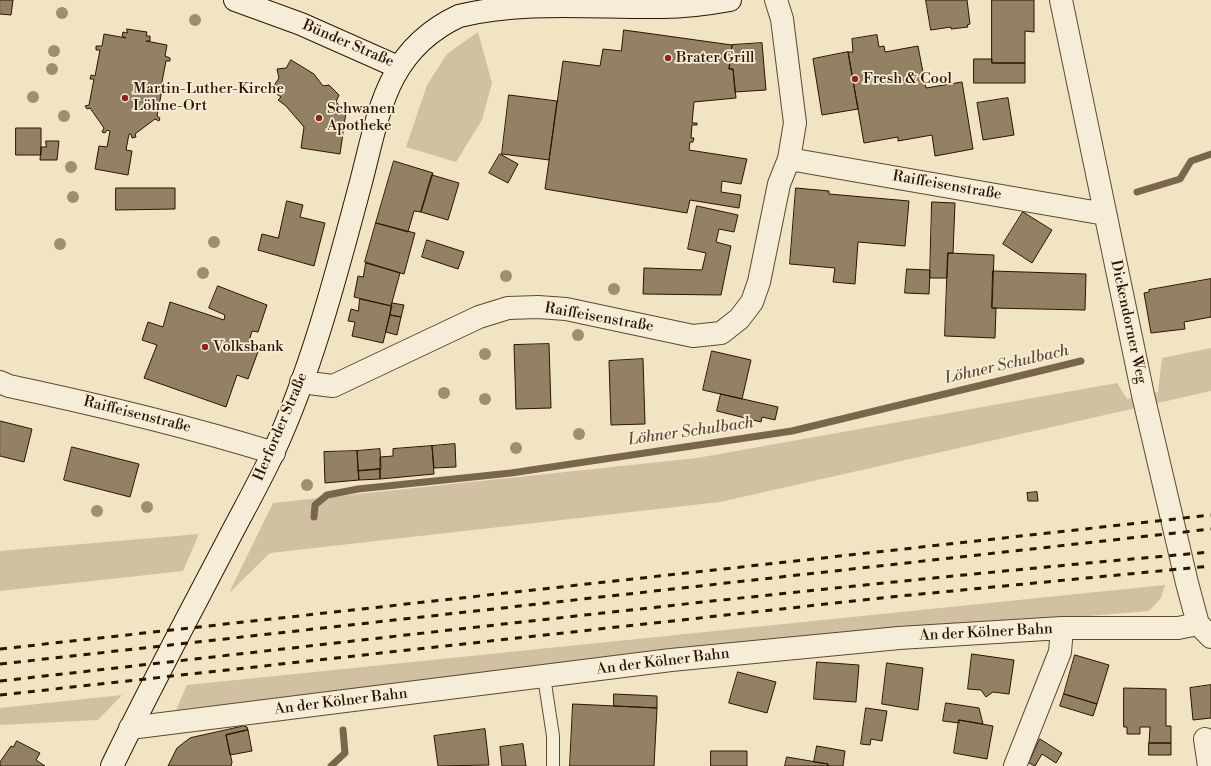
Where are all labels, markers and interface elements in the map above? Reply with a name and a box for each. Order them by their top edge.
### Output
street label: Bünder Straße [300,17,396,71]
place label: Brater Grill [676,49,755,67]
marker: Brater Grill [663,53,673,63]
place label: Fresh & Cool [863,70,952,88]
marker: Fresh & Cool [850,74,860,84]
place label: Martin-Luther-Kirche Löhne-Ort [133,80,284,115]
marker: Martin-Luther-Kirche Löhne-Ort [120,93,130,103]
place label: Schwanen Apotheke [327,100,395,135]
marker: Schwanen Apotheke [314,113,324,123]
street label: Raiffeisenstraße [891,168,1003,204]
street label: Dickendorner Weg [1106,258,1150,386]
street label: Raiffeisenstraße [543,300,655,336]
place label: Volksbank [213,338,283,356]
water label: Löhner Schulbach [943,341,1071,389]
marker: Volksbank [200,342,210,352]
street label: Herforder Straße [250,370,312,484]
street label: Raiffeisenstraße [81,393,193,437]
water label: Löhner Schulbach [627,414,755,450]
street label: An der Kölner Bahn [919,621,1053,645]
street label: An der Kölner Bahn [596,645,730,679]
street label: An der Kölner Bahn [274,685,408,719]

